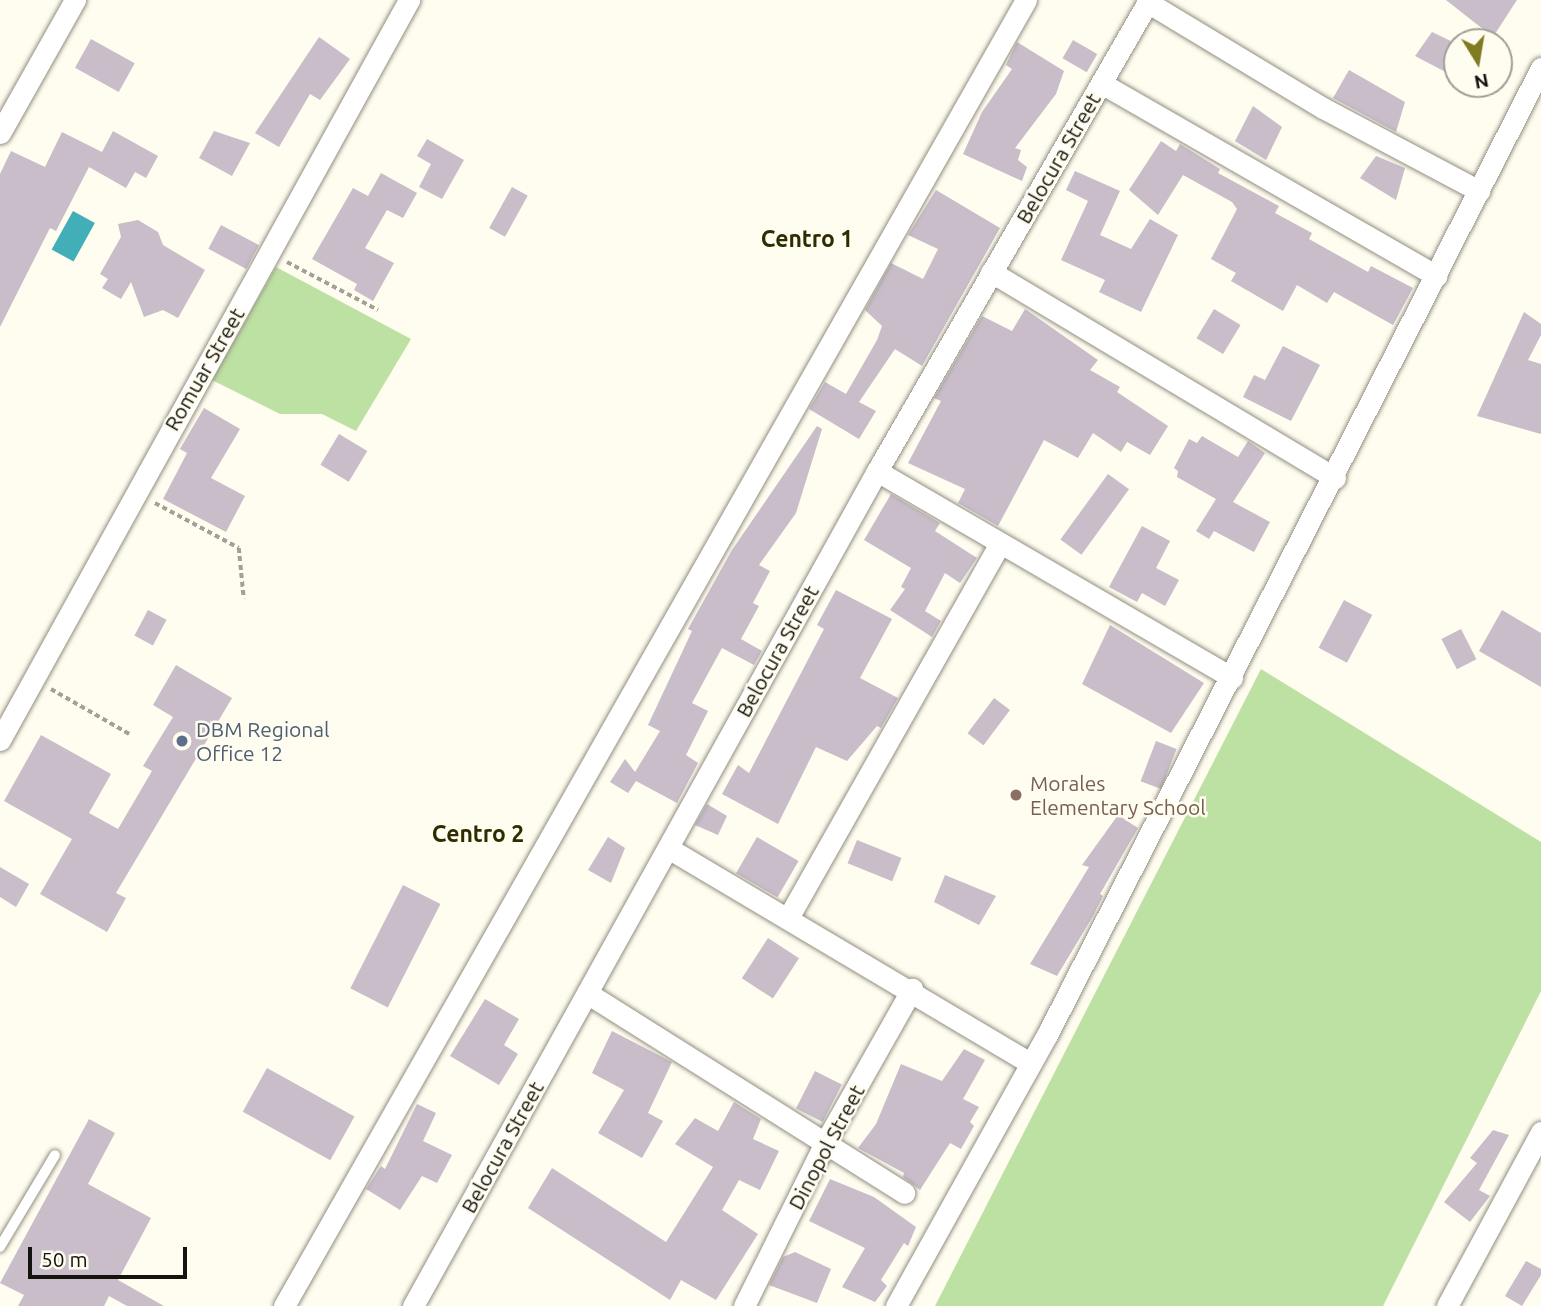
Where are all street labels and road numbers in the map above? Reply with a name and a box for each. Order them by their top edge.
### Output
street label: Belocura Street [1010,88,1106,228]
street label: Romuar Street [159,303,249,435]
street label: Belocura Street [730,581,824,721]
street label: Belocura Street [455,1077,549,1217]
street label: Dinopol Street [783,1080,869,1214]

